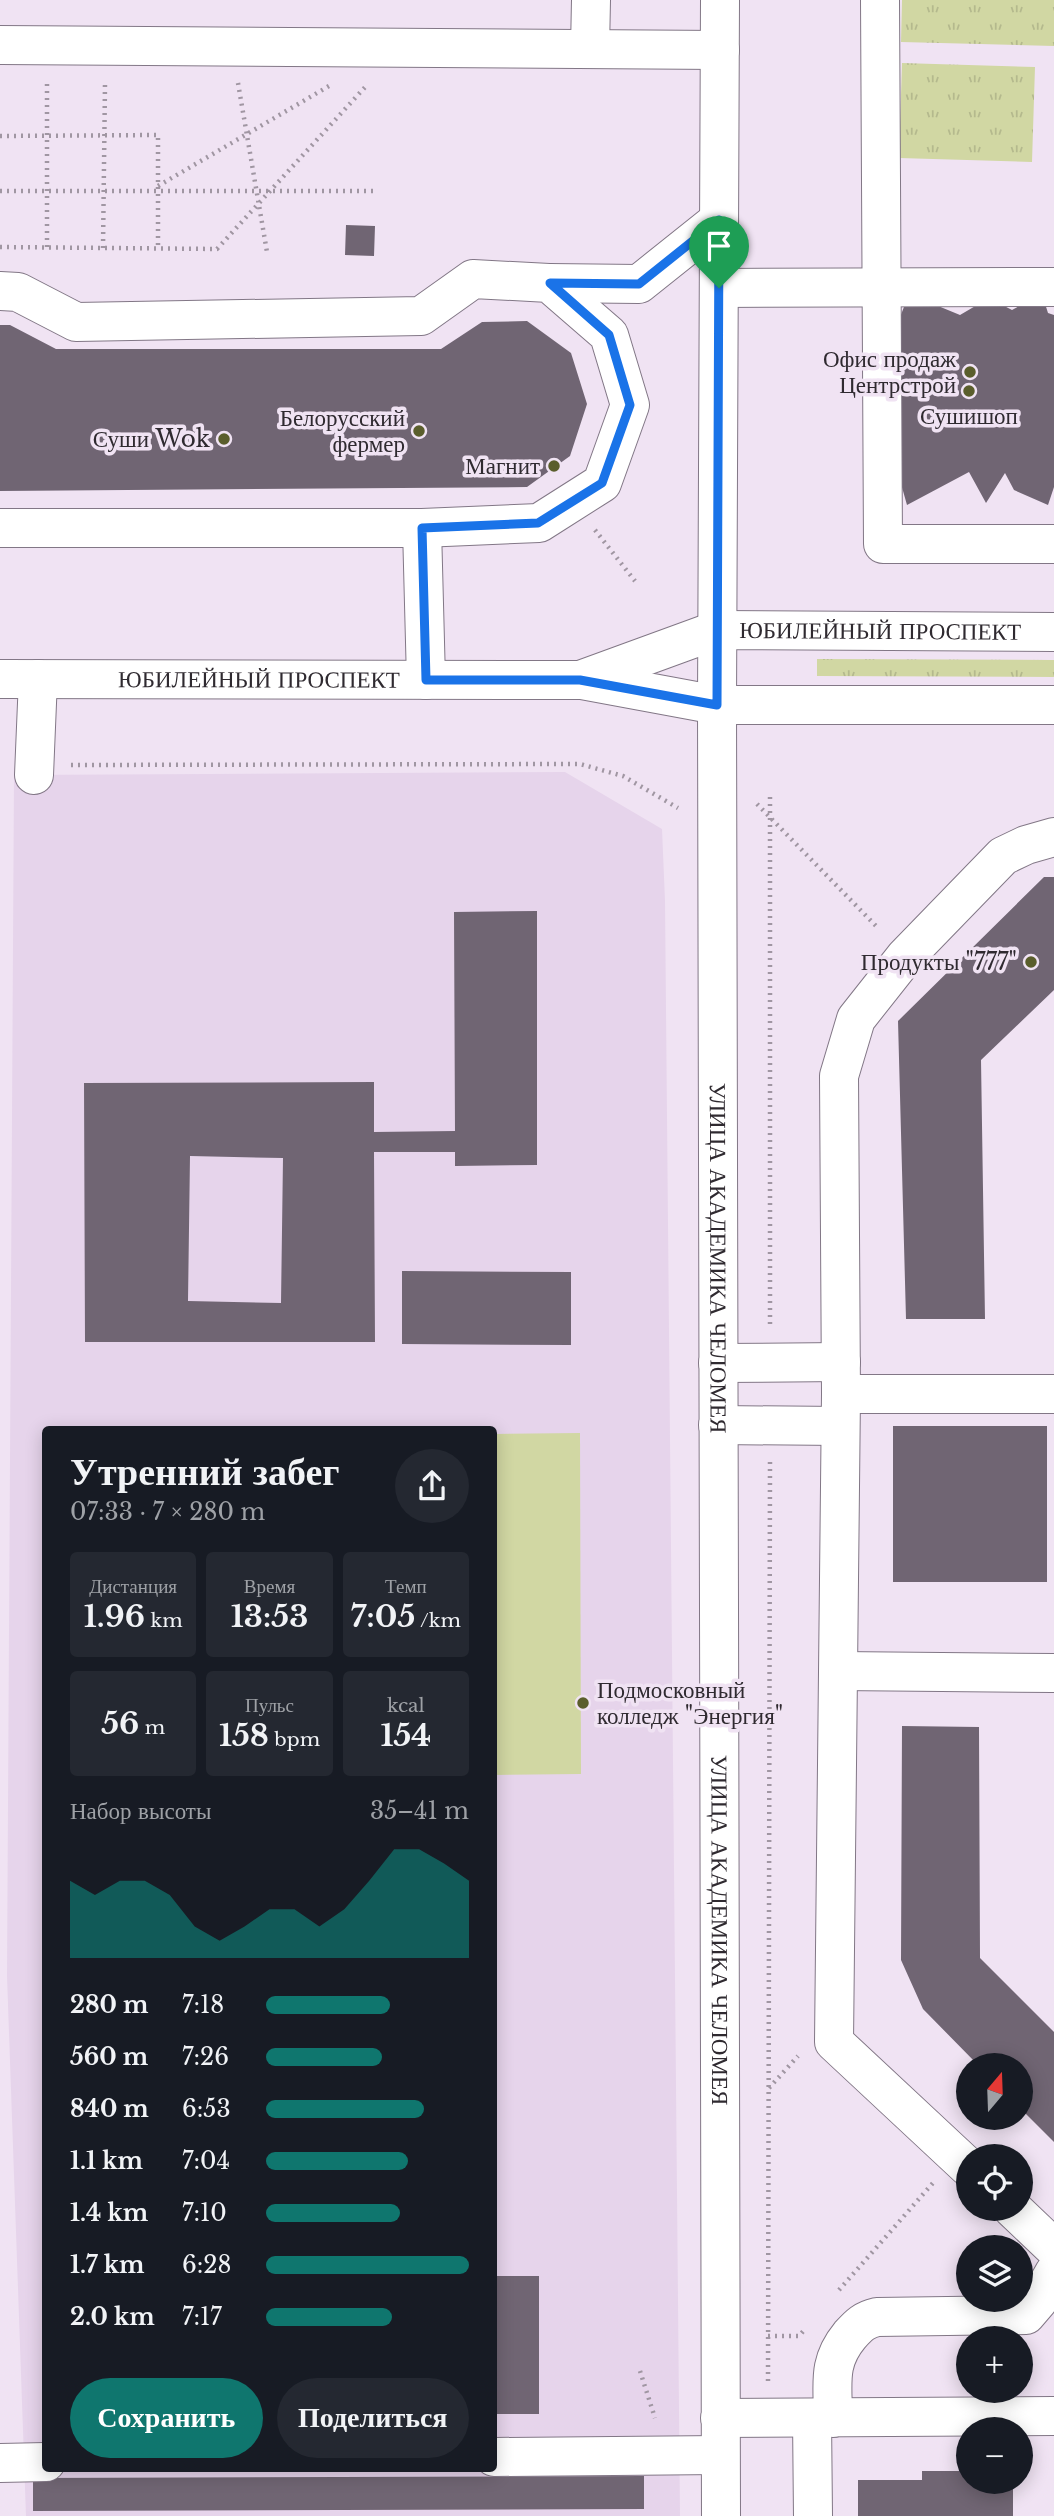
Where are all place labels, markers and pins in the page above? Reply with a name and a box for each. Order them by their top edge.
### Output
pin [689,216,749,288]
place label: Офис продаж Центрстрой [823,345,956,399]
marker: Офис продаж Центрстрой [962,364,978,380]
marker: Сушишоп [961,383,977,399]
place label: Сушишоп [920,402,1018,430]
place label: Белорусский фермер [280,404,405,458]
marker: Белорусский фермер [411,423,427,439]
place label: Суши Wok [93,425,211,453]
marker: Суши Wok [216,431,232,447]
place label: Магнит [465,452,540,480]
marker: Магнит [546,458,562,474]
place label: Продукты "777" [861,948,1017,976]
marker: Продукты "777" [1023,954,1039,970]
place label: Подмосковный колледж "Энергия" [597,1676,783,1730]
marker: Подмосковный колледж "Энергия" [575,1695,591,1711]

